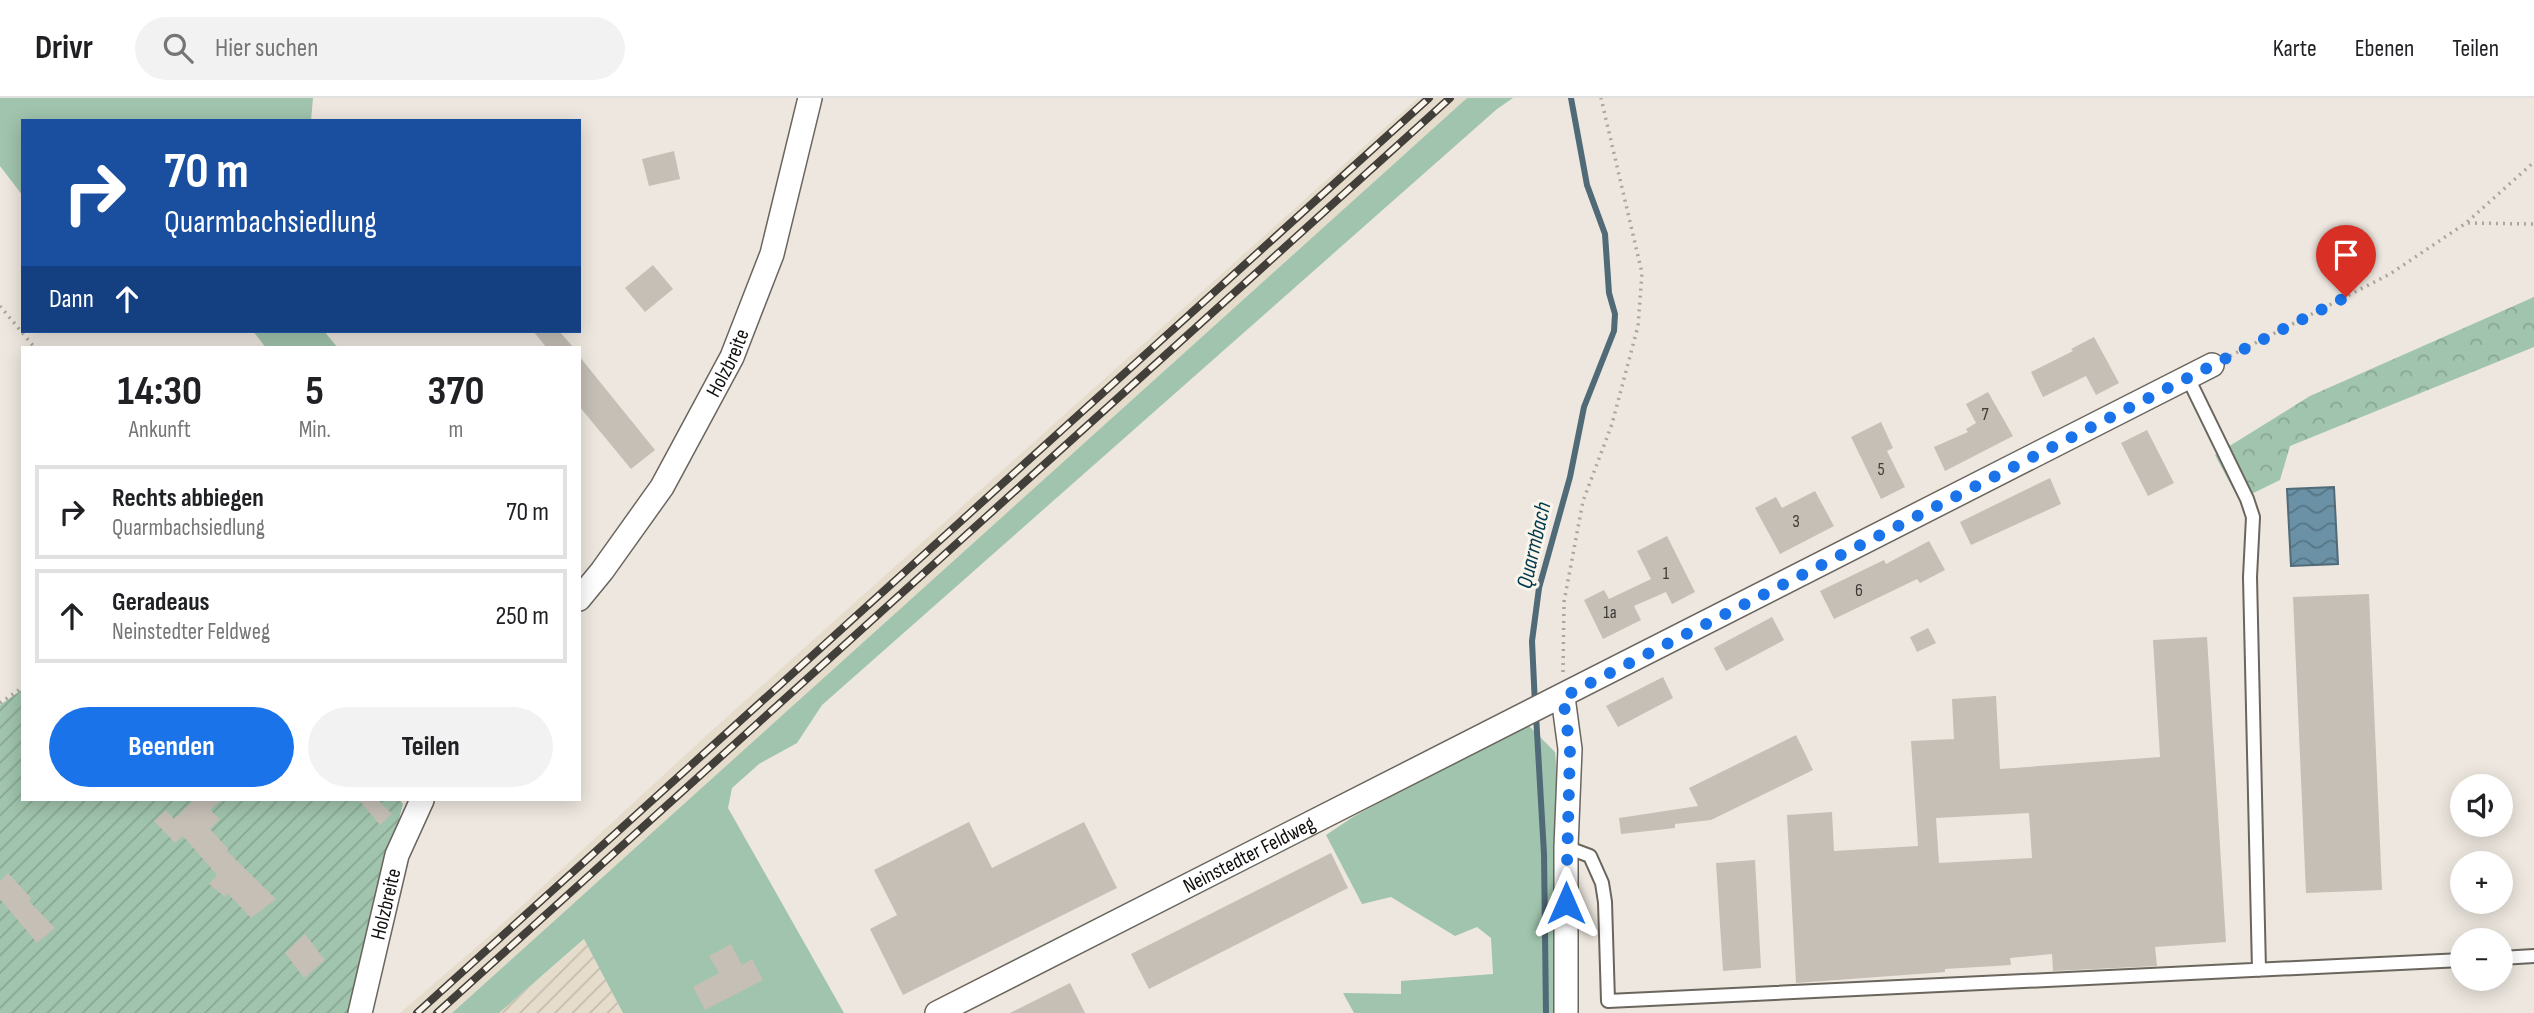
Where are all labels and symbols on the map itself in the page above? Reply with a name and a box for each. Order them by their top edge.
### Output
pin [2316,225,2376,297]
street label: Holzbreite [701,326,755,401]
house number: 7 [1981,404,1989,425]
house number: 5 [1877,459,1885,480]
water label: Quarmbach [1510,499,1558,591]
house number: 3 [1792,511,1800,532]
house number: 1 [1663,563,1670,584]
house number: 6 [1855,580,1863,601]
house number: 1a [1603,602,1617,623]
street label: Neinstedter Feldweg [1179,811,1319,899]
street label: Holzbreite [366,866,406,942]
position arrow [1529,866,1603,940]

